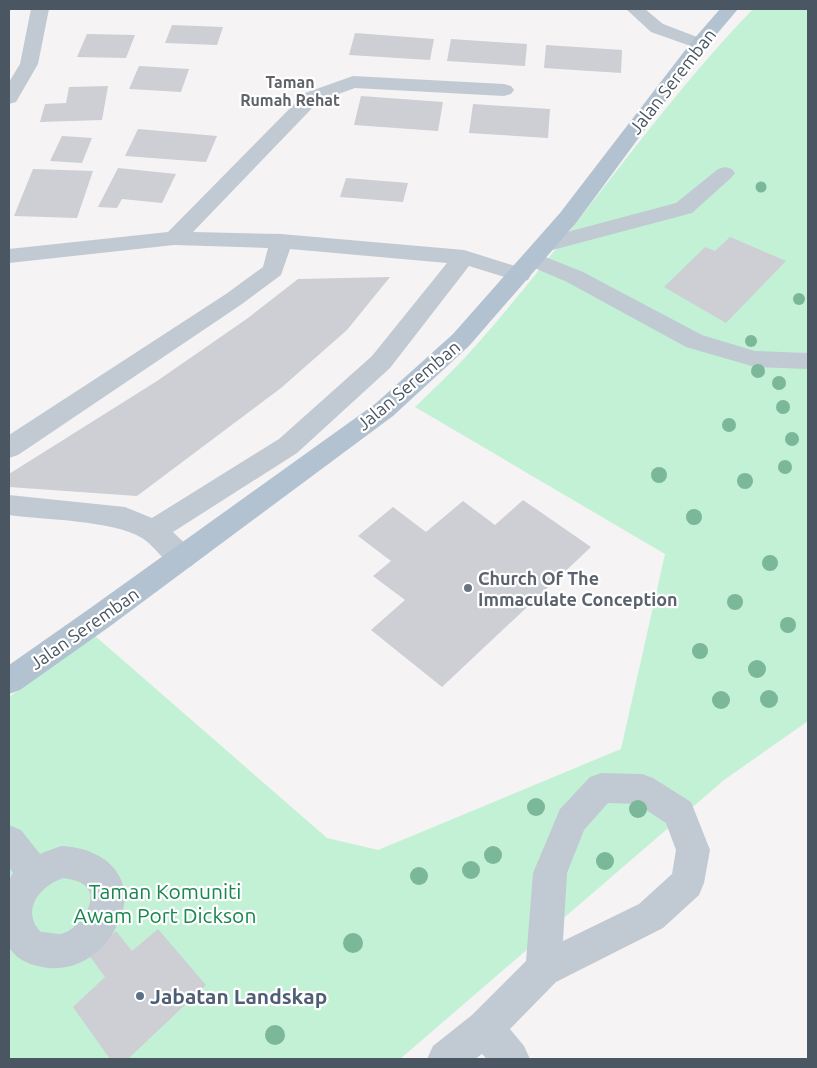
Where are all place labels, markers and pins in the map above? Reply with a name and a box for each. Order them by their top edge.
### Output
place label: Church Of The Immaculate Conception [478,568,678,609]
marker: Church Of The Immaculate Conception [462,582,474,594]
place label: Jabatan Landskap [150,984,327,1008]
marker: Jabatan Landskap [134,990,146,1002]

